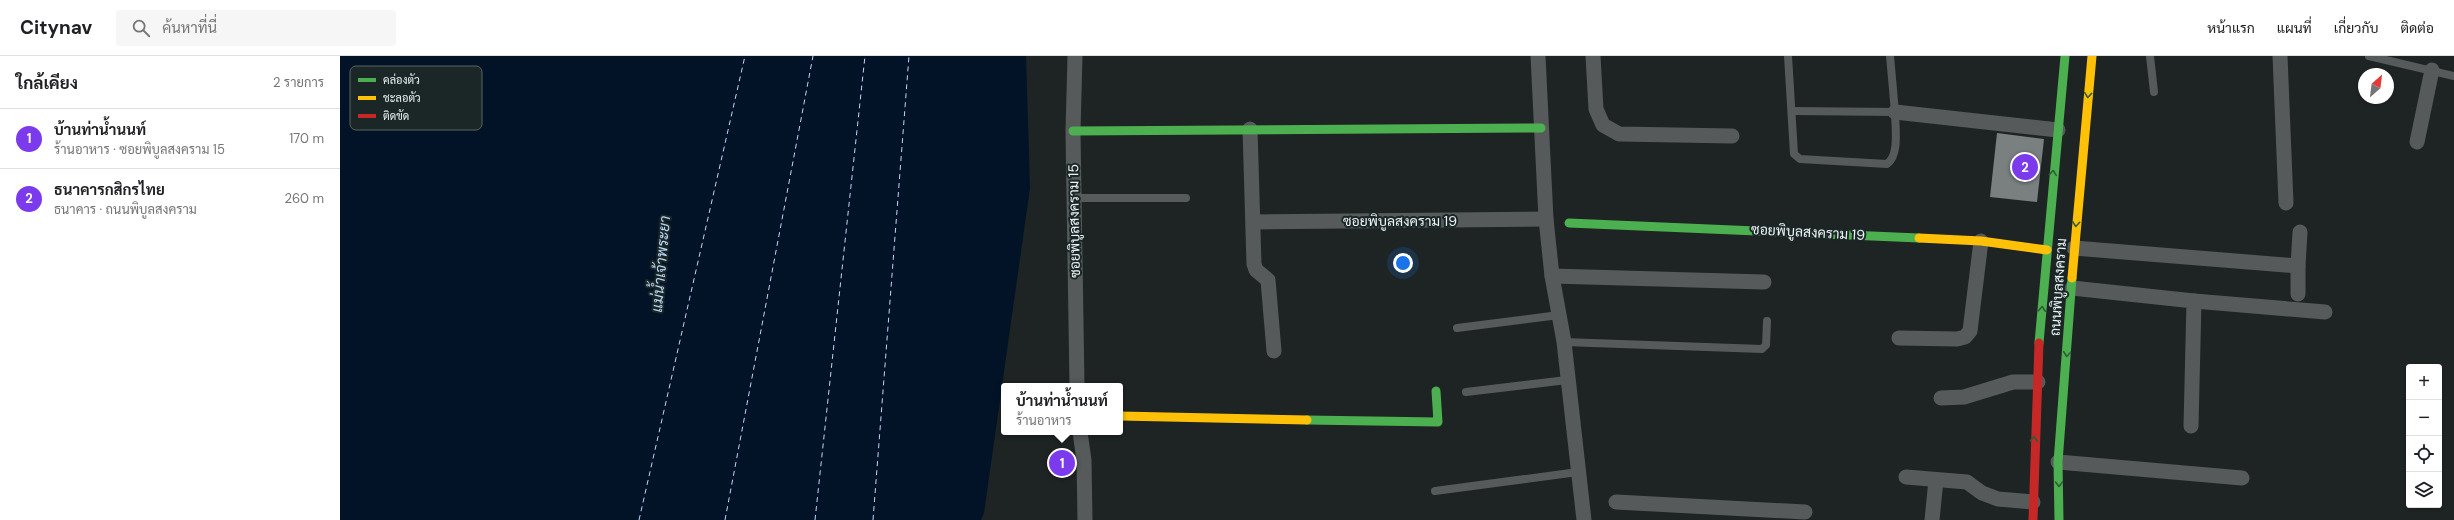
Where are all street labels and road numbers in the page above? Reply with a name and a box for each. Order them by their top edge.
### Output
street label: ซอยพิบูลสงคราม 15 [1064,164,1085,278]
street label: ซอยพิบูลสงคราม 19 [1343,212,1457,231]
street label: ซอยพิบูลสงคราม 19 [1751,220,1866,245]
street label: ถนนพิบูลสงคราม [2046,237,2071,337]

